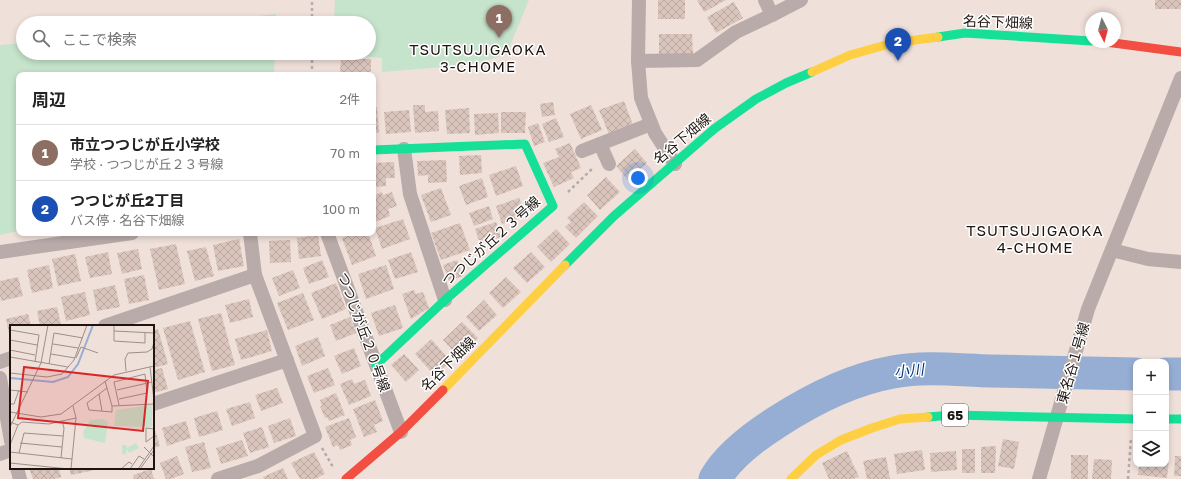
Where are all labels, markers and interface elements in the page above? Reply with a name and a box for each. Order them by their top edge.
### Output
pin: 1 [486,5,512,38]
street label: 名谷下畑線 [963,12,1033,31]
north arrow [1085,12,1121,48]
search box [16,16,376,60]
icon: search [30,27,52,49]
pin: 2 [885,28,911,61]
text: ここで検索 [62,30,137,48]
district label: TSUTSUJIGAOKA 3-CHOME [409,40,547,75]
text: 周辺 [32,89,66,110]
text: 2件 [339,91,360,107]
street label: 名谷下畑線 [649,110,714,168]
text: 市立つつじが丘小学校 [70,135,220,153]
text: 1 [42,145,48,161]
text: 70 m [330,145,360,161]
text: 学校 · つつじが丘２３号線 [70,156,223,172]
your location [628,168,648,188]
text: つつじが丘2丁目 [70,191,184,209]
street label: つつじが丘２３号線 [438,192,543,289]
text: 2 [41,201,49,217]
text: 100 m [323,201,360,217]
text: バス停 · 名谷下畑線 [70,212,184,228]
district label: TSUTSUJIGAOKA 4-CHOME [966,221,1104,256]
street label: つつじが丘２０号線 [335,270,394,394]
street label: 東名谷１号線 [1053,320,1092,406]
inset map [10,325,154,469]
street label: 名谷下畑線 [417,333,478,394]
water label: 小川 [893,359,927,381]
map controls [1133,359,1169,467]
button: + [1133,359,1169,395]
button: − [1133,395,1169,431]
road number: 65 [942,404,968,426]
button: layers [1133,431,1169,467]

